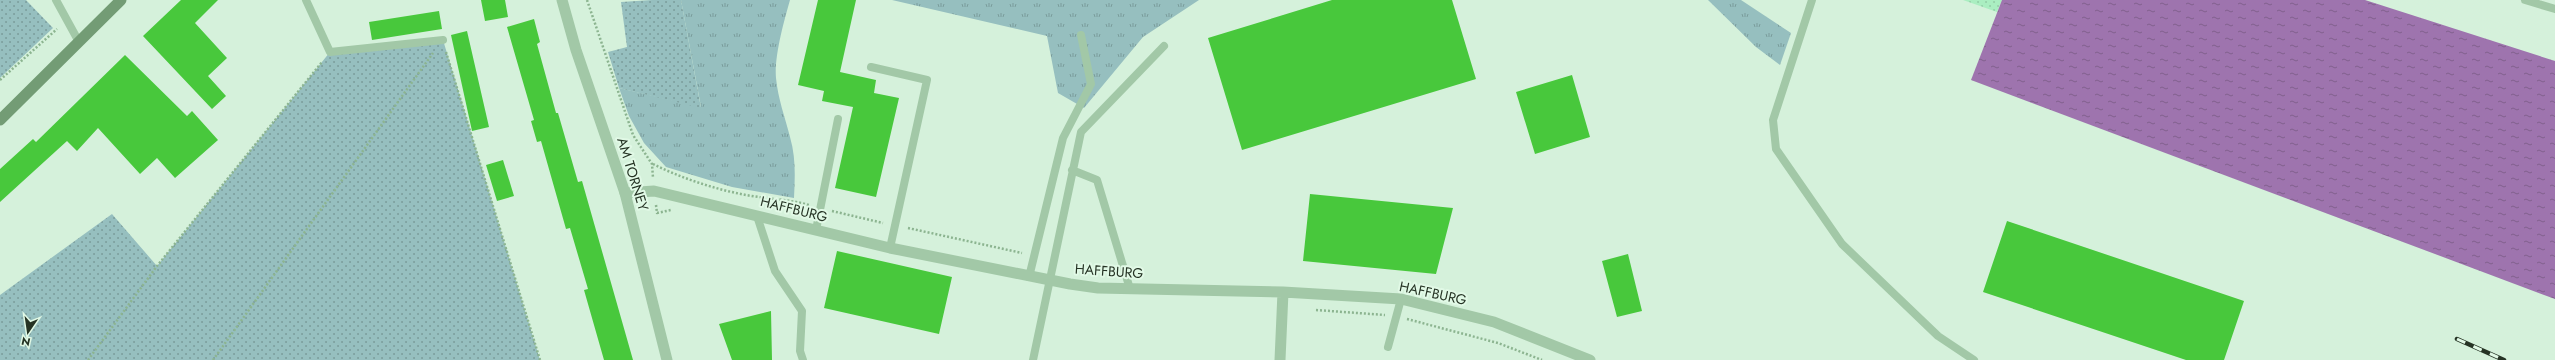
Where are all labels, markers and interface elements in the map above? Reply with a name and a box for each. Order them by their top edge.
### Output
street label: AM TORNEY [612,135,654,213]
street label: HAFFBURG [758,191,830,227]
street label: HAFFBURG [1074,259,1144,283]
street label: HAFFBURG [1397,276,1469,310]
north arrow [8,312,48,352]
text: N [20,333,32,351]

